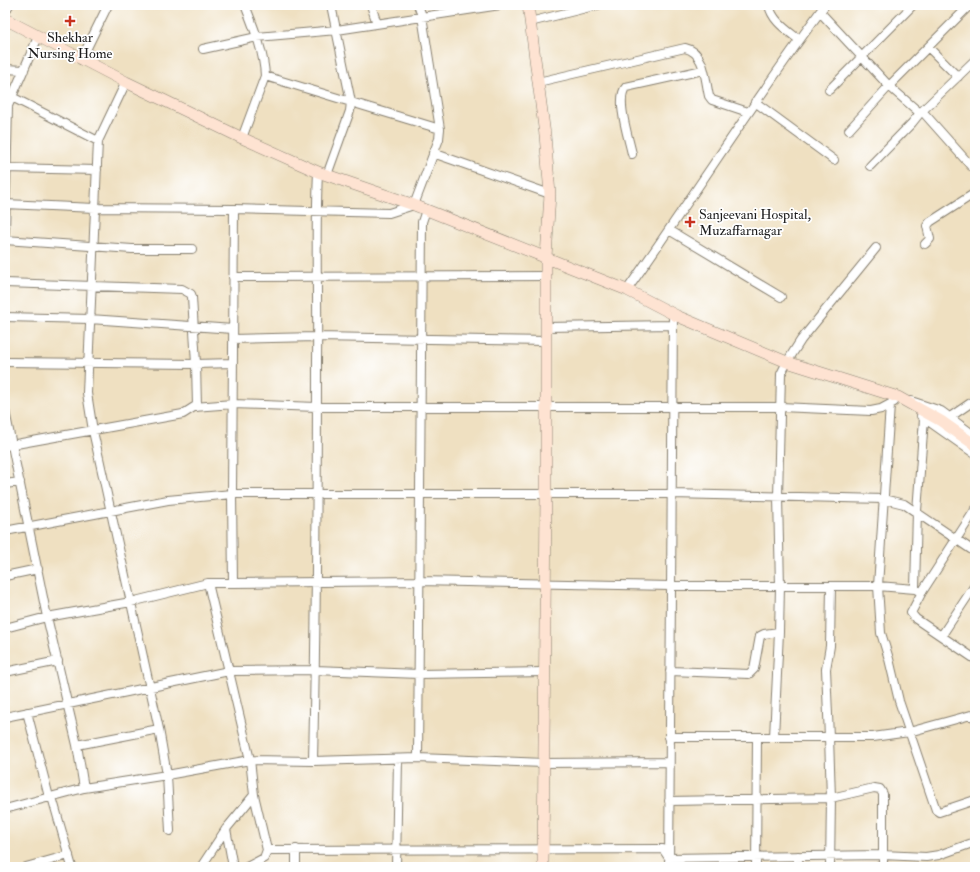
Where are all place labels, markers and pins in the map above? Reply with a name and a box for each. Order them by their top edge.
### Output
marker: Shekhar Nursing Home [64,15,76,27]
place label: Shekhar Nursing Home [28,29,113,62]
place label: Sanjeevani Hospital, Muzaffarnagar [699,206,811,239]
marker: Sanjeevani Hospital, Muzaffarnagar [684,216,696,228]

